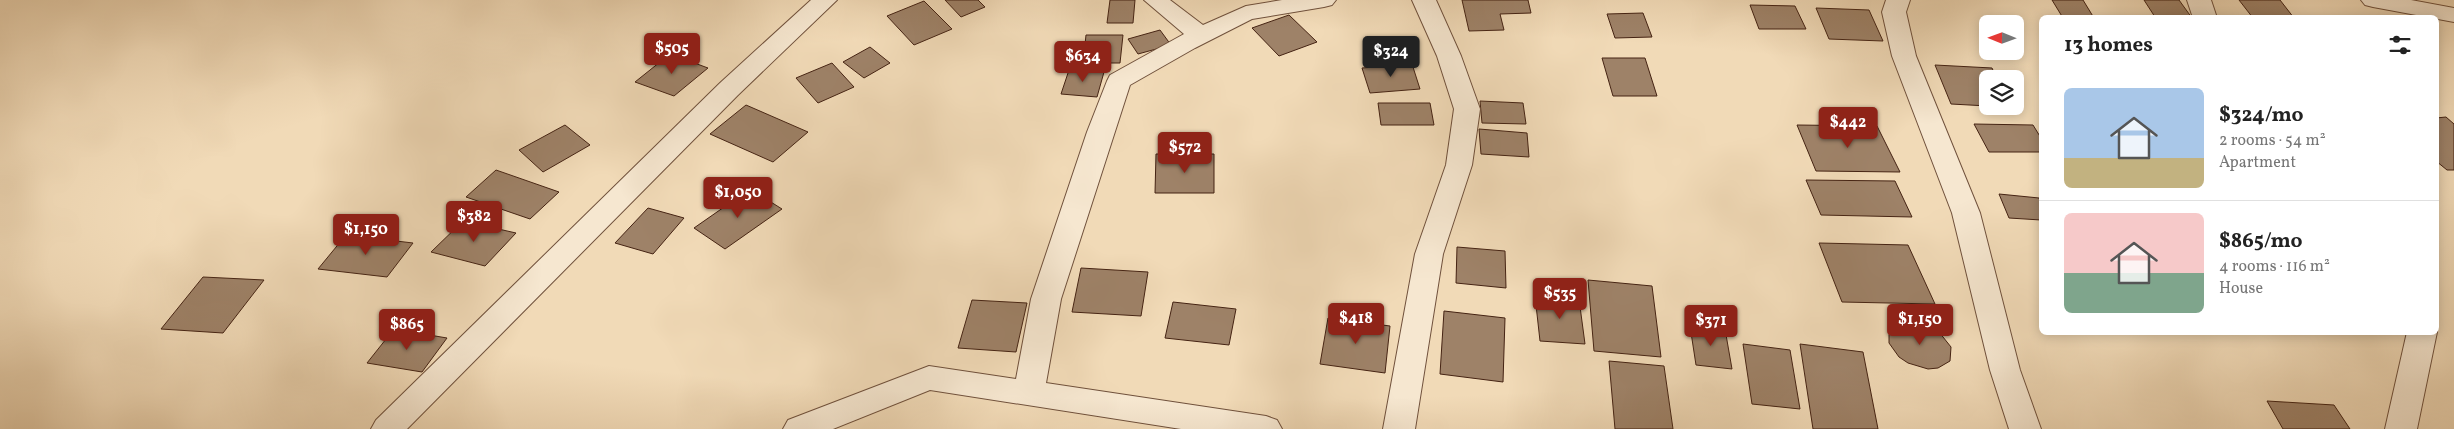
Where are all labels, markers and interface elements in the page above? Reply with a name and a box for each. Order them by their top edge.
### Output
north arrow [1979,15,2024,60]
map controls [1979,15,2024,115]
text: 13 homes [2064,31,2153,60]
icon: filters [2386,31,2414,59]
pin: $505 [642,32,702,75]
pin: $324 [1361,36,1421,78]
text: $505 [655,38,689,60]
pin: $634 [1053,41,1113,83]
text: $324 [1374,41,1408,63]
text: $634 [1065,46,1101,68]
button: layers [1979,70,2024,115]
text: $324/mo [2219,101,2304,130]
pin: $442 [1818,106,1878,149]
icon: home [2104,108,2164,168]
text: $442 [1830,112,1866,134]
text: 2 rooms · 54 m² [2219,130,2326,152]
pin: $572 [1155,132,1215,174]
text: $572 [1169,137,1201,159]
text: Apartment [2219,152,2296,174]
pin: $1,050 [697,176,779,219]
text: $1,050 [714,182,762,204]
pin: $382 [444,200,504,243]
text: $382 [457,206,491,228]
pin: $1,150 [325,214,407,256]
text: $1,150 [344,219,388,241]
text: $865/mo [2219,227,2303,256]
icon: home [2104,233,2164,293]
text: 4 rooms · 116 m² [2219,256,2330,278]
pin: $535 [1530,278,1590,320]
text: House [2219,278,2263,300]
text: $535 [1544,283,1576,305]
pin: $418 [1326,302,1386,345]
pin: $371 [1681,304,1741,347]
pin: $1,150 [1879,304,1961,346]
pin: $865 [377,308,437,351]
text: $418 [1339,308,1373,330]
text: $1,150 [1898,309,1942,331]
text: $371 [1695,310,1727,332]
text: $865 [390,314,424,336]

